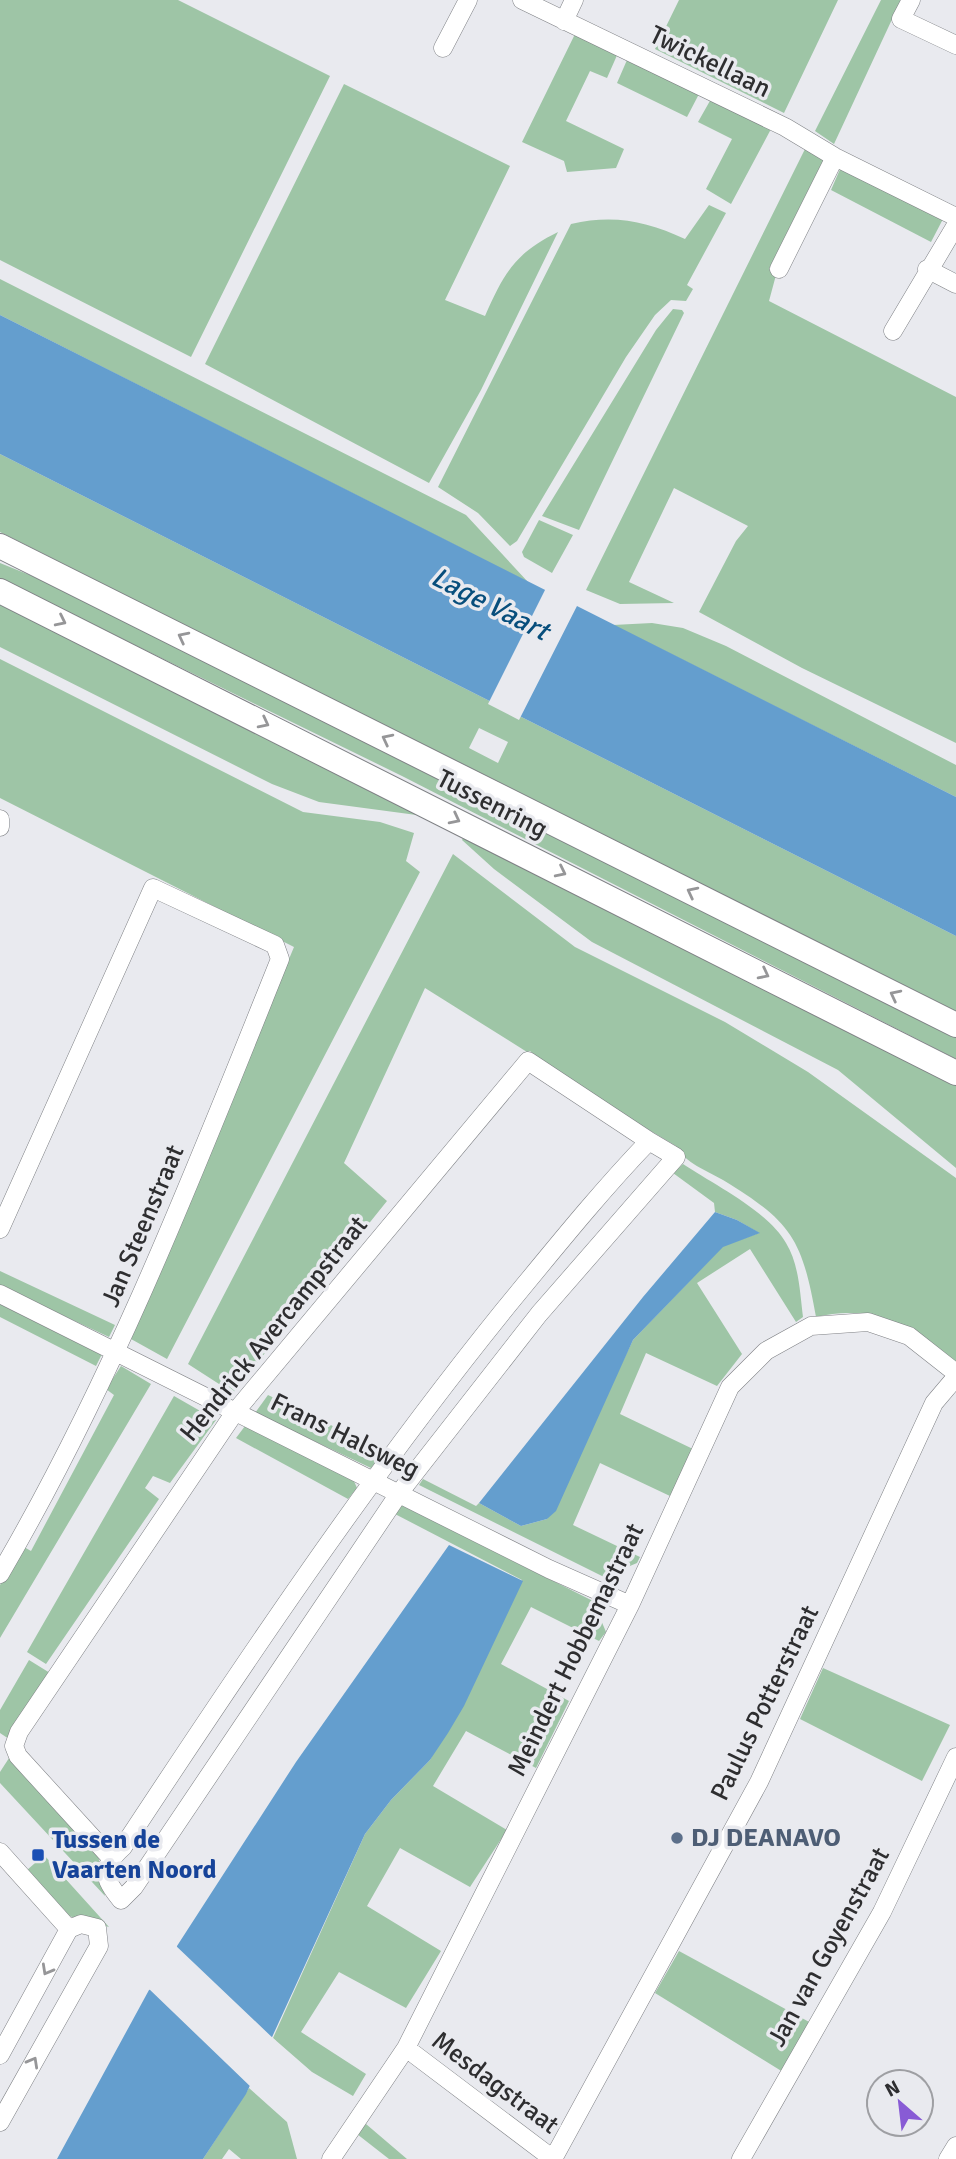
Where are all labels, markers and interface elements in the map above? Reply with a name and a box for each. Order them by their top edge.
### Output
street label: Twickellaan [644,19,776,105]
water label: Lage Vaart [426,560,557,650]
one-way arrow [54,613,66,627]
one-way arrow [178,632,190,646]
one-way arrow [257,715,269,729]
one-way arrow [382,733,394,747]
street label: Tussenring [431,763,553,845]
one-way arrow [448,810,460,824]
one-way arrow [554,863,566,877]
one-way arrow [687,887,699,901]
one-way arrow [757,966,769,980]
one-way arrow [890,989,902,1003]
street label: Jan Steenstraat [95,1140,191,1312]
street label: Hendrick Avercampstraat [173,1210,375,1448]
street label: Frans Halsweg [265,1386,425,1486]
street label: Meindert Hobbemastraat [501,1518,651,1782]
street label: Paulus Potterstraat [704,1600,826,1806]
place label: DJ DEANAVO [691,1822,841,1854]
place label: Tussen de Vaarten Noord [52,1824,216,1886]
marker: DJ DEANAVO [669,1830,685,1846]
street label: Jan van Goyenstraat [761,1842,897,2052]
marker: Tussen de Vaarten Noord [30,1847,46,1863]
one-way arrow [42,1963,55,1975]
street label: Mesdagstraat [425,2025,565,2141]
one-way arrow [25,2057,38,2070]
north arrow [865,2068,935,2138]
text: N [881,2075,904,2103]

